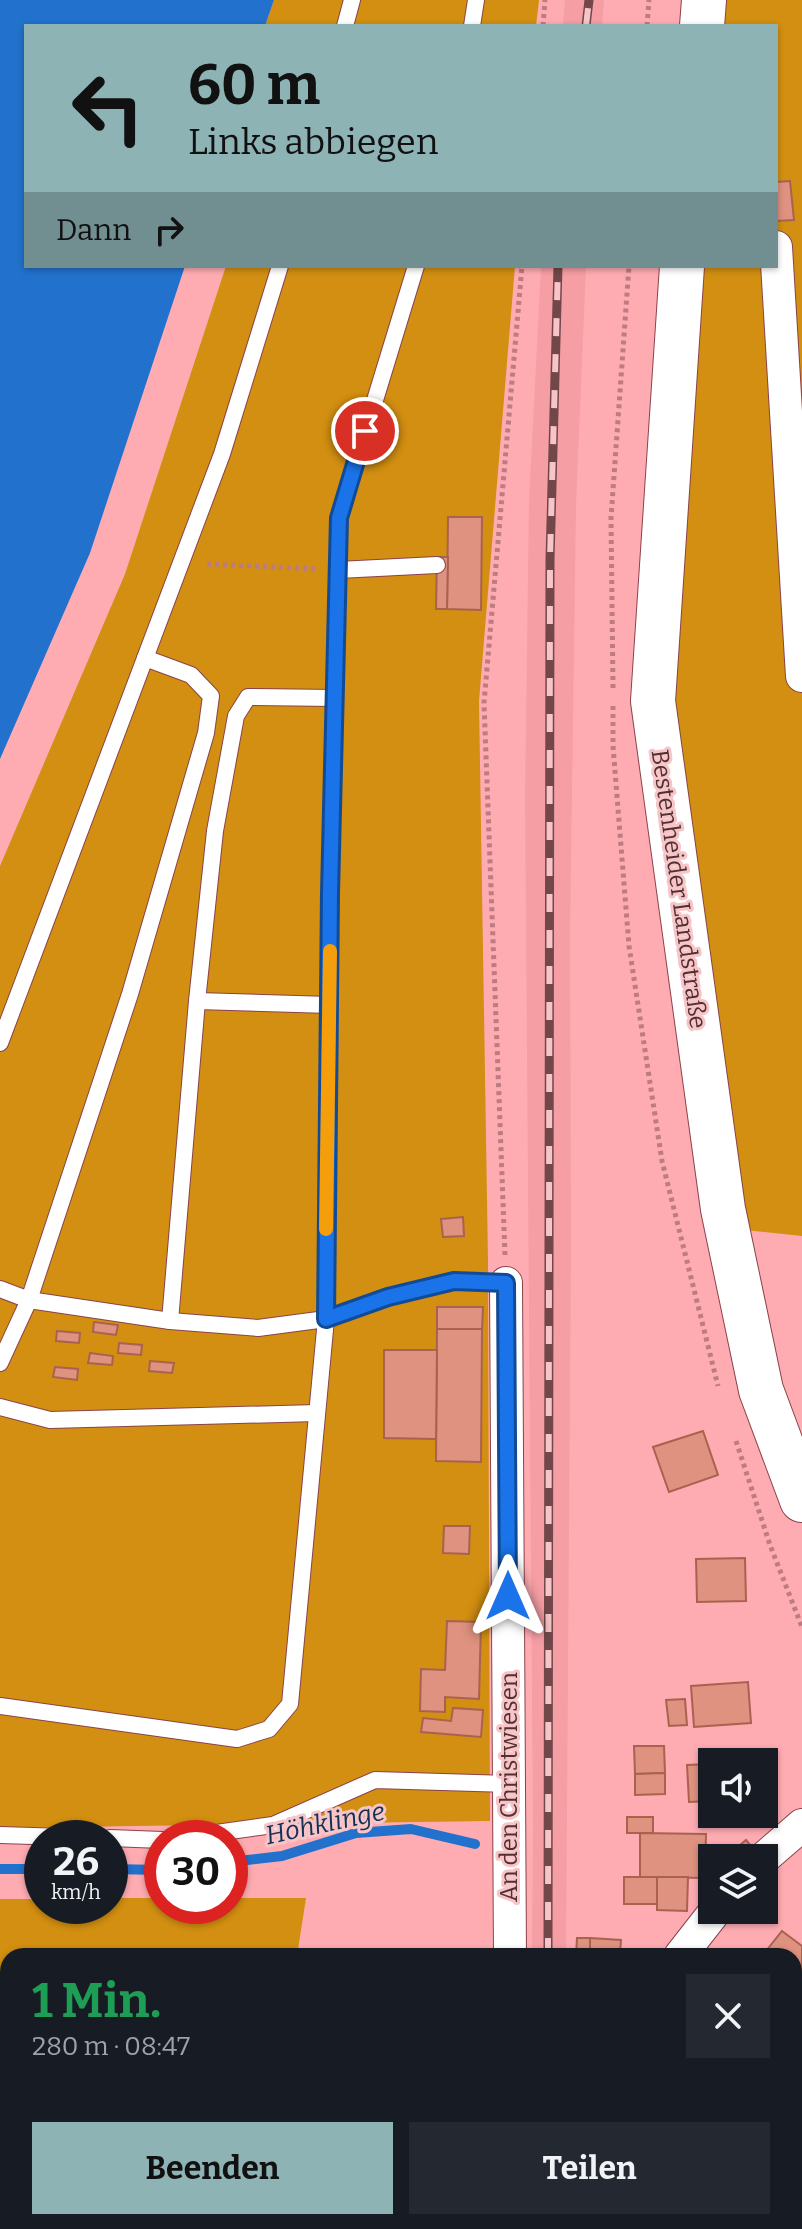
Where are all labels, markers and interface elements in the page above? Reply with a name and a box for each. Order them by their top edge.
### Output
text: 60 m [188,52,320,119]
icon: left [56,56,160,160]
text: Links abbiegen [188,120,439,164]
icon: right [147,208,191,252]
text: Dann [56,212,131,248]
pin [331,397,399,465]
icon: arrive [343,409,387,453]
street label: Bestenheider Landstraße [646,748,712,1030]
position arrow [466,1554,550,1638]
street label: An den Christwiesen [495,1672,523,1902]
map controls [698,1748,778,1924]
button: sound [698,1748,778,1828]
water label: Höhklinge [263,1796,388,1851]
speed limit sign: 30 [144,1820,248,1924]
text: 26 [53,1838,99,1886]
button: layers [698,1844,778,1924]
text: km/h [51,1880,101,1904]
text: 1 Min. [32,1972,161,2030]
button: close [686,1974,770,2058]
text: 280 m · 08:47 [32,2031,190,2062]
button: Beenden [32,2122,393,2214]
button: Teilen [409,2122,770,2214]

